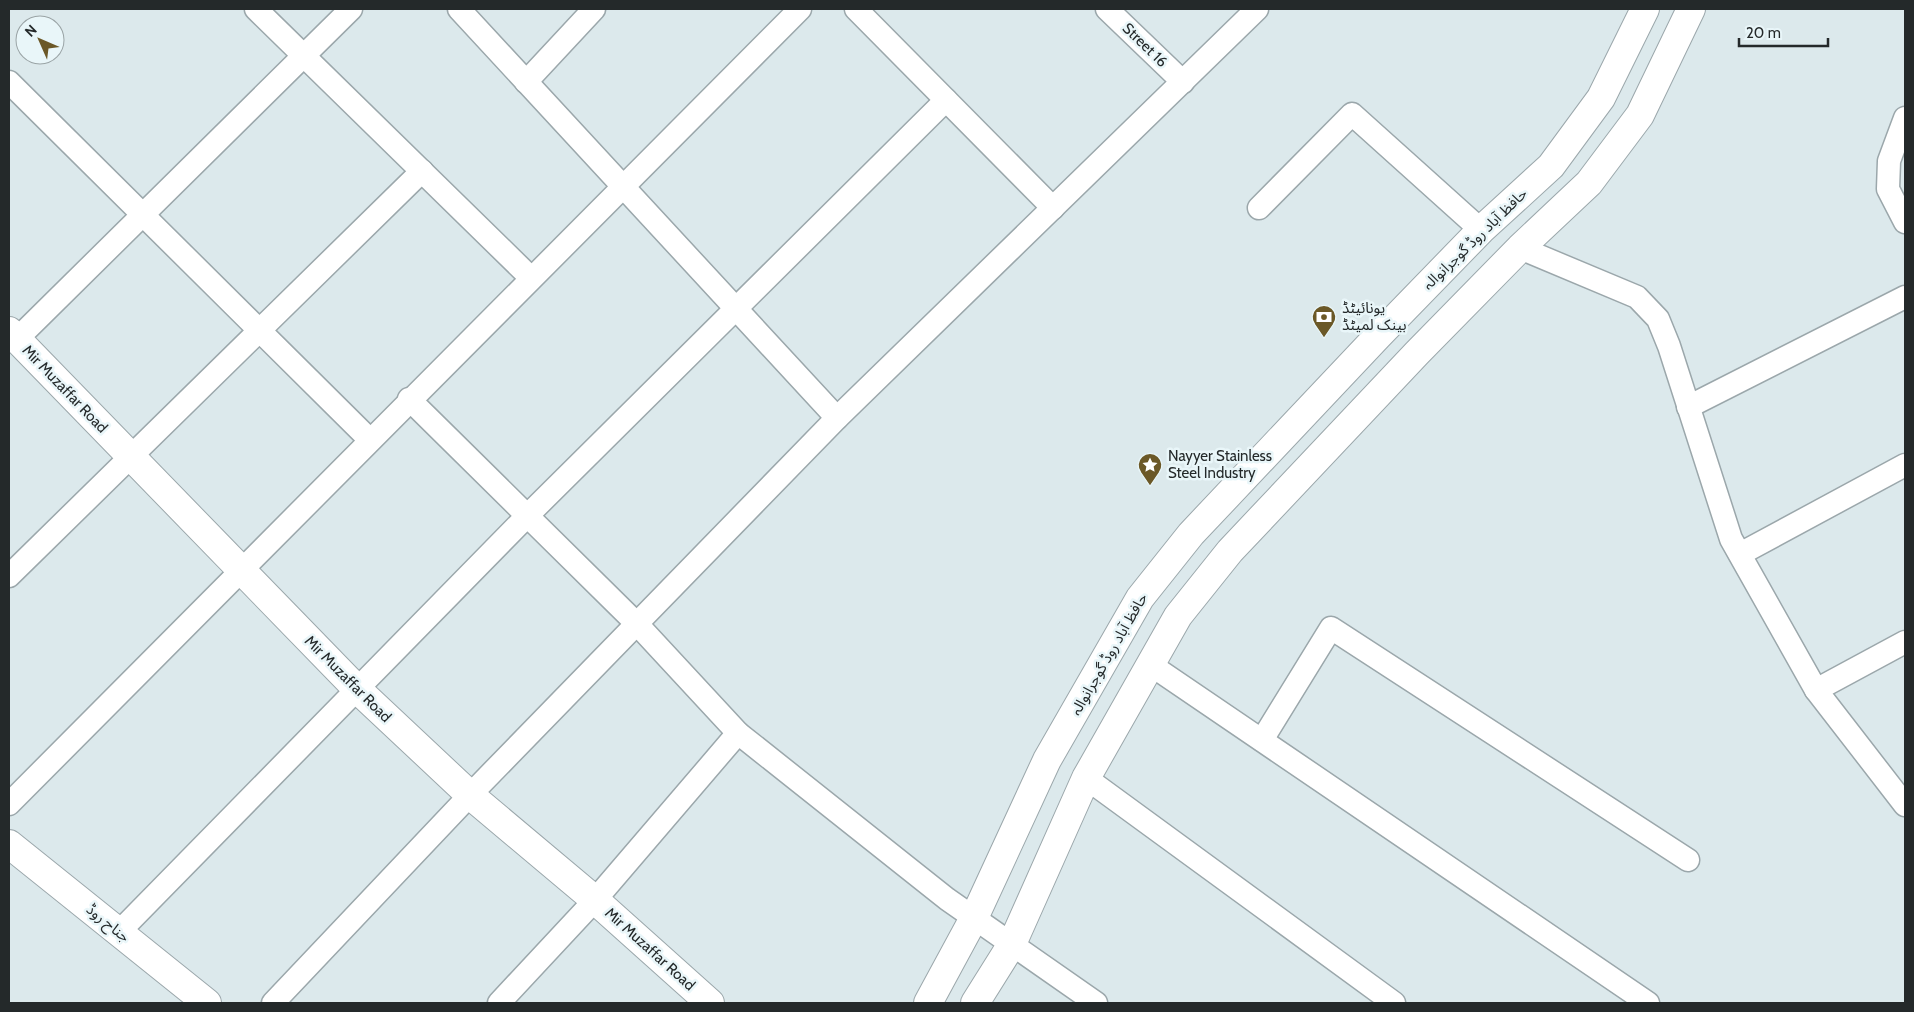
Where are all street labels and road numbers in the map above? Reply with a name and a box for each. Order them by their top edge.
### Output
street label: Street 16 [1119,19,1171,71]
street label: حافظ آباد روڈ گوجرانوالہ [1419,185,1531,293]
street label: Mir Muzaffar Road [19,341,111,437]
street label: حافظ آباد روڈ گوجرانوالہ [1067,590,1151,718]
street label: Mir Muzaffar Road [301,632,395,726]
street label: جناح روڈ [81,900,133,948]
street label: Mir Muzaffar Road [601,904,699,994]

